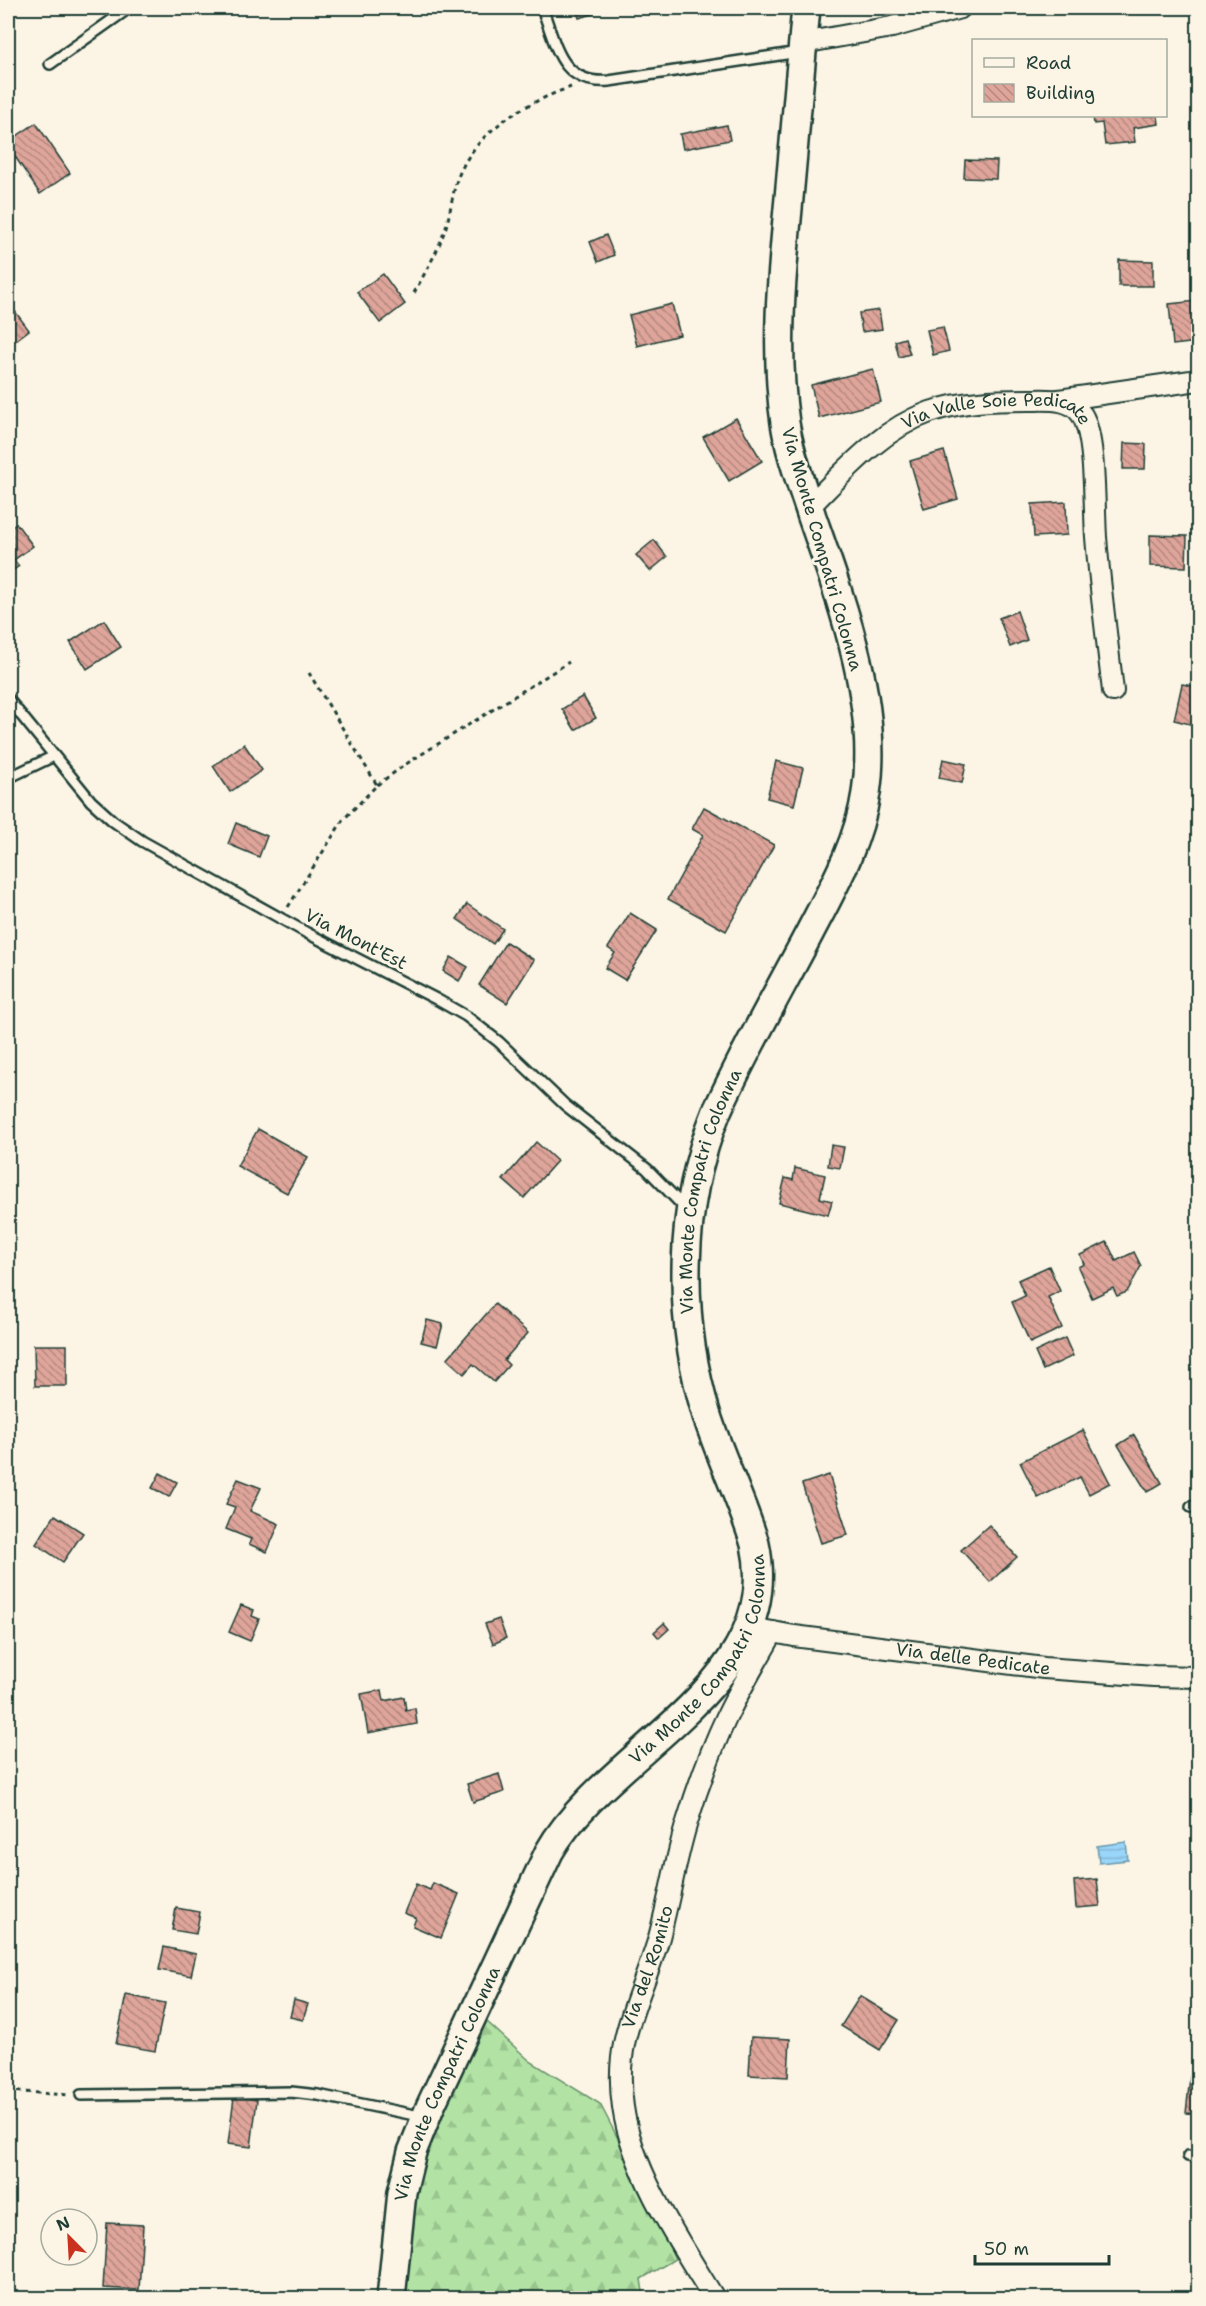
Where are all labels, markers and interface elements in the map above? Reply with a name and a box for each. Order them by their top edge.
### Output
legend [972,39,1167,117]
text: Road [1026,51,1071,75]
text: Building [1026,81,1095,105]
text: Via Valle Soie Pedicate [897,388,1097,435]
street label: Via Valle Soie Pedicate [892,418,1090,444]
street label: Via Monte Compatri Colonna [776,424,868,674]
street label: Via Mont'Est [301,903,411,975]
street label: Via Monte Compatri Colonna [674,1065,747,1315]
street label: Via Monte Compatri Colonna [624,1553,771,1770]
street label: Via delle Pedicate [894,1637,1051,1680]
street label: Via del Romito [616,1903,679,2031]
street label: Via Monte Compatri Colonna [389,1962,506,2202]
north arrow [39,2207,99,2267]
text: N [53,2212,73,2236]
scale bar [975,2228,1108,2266]
text: 50 m [984,2237,1029,2261]

